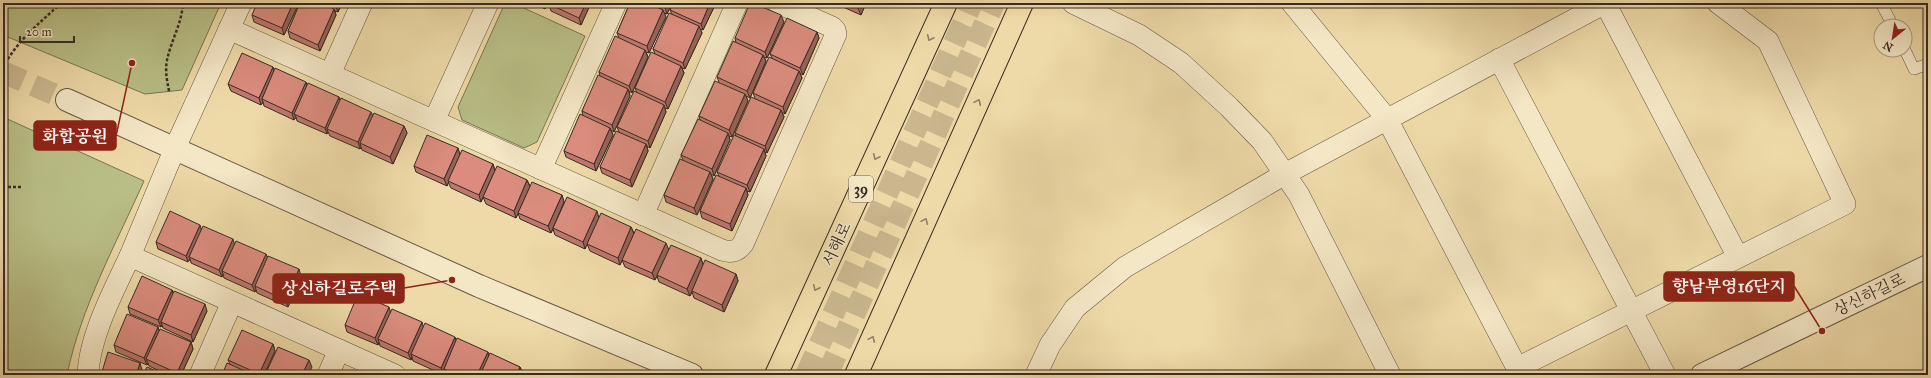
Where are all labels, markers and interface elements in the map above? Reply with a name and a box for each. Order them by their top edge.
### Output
scale bar [20,18,74,44]
north arrow [1873,18,1913,58]
text: 20 m [26,25,52,39]
one-way arrow [927,34,935,42]
text: N [1880,38,1896,54]
one-way arrow [973,99,981,106]
callout: 화합공원 [34,121,116,150]
text: 화합공원 [42,126,108,147]
one-way arrow [872,153,880,160]
road number: 39 [849,176,873,202]
one-way arrow [920,217,928,224]
street label: 서해로 [818,219,855,269]
street label: 상신하길로 [1830,269,1909,320]
callout: 향남부영16단지 [1664,272,1794,301]
callout: 상신하길로주택 [273,274,404,303]
text: 향남부영16단지 [1672,276,1786,297]
text: 상신하길로주택 [282,278,396,299]
one-way arrow [813,283,821,291]
one-way arrow [867,336,875,343]

